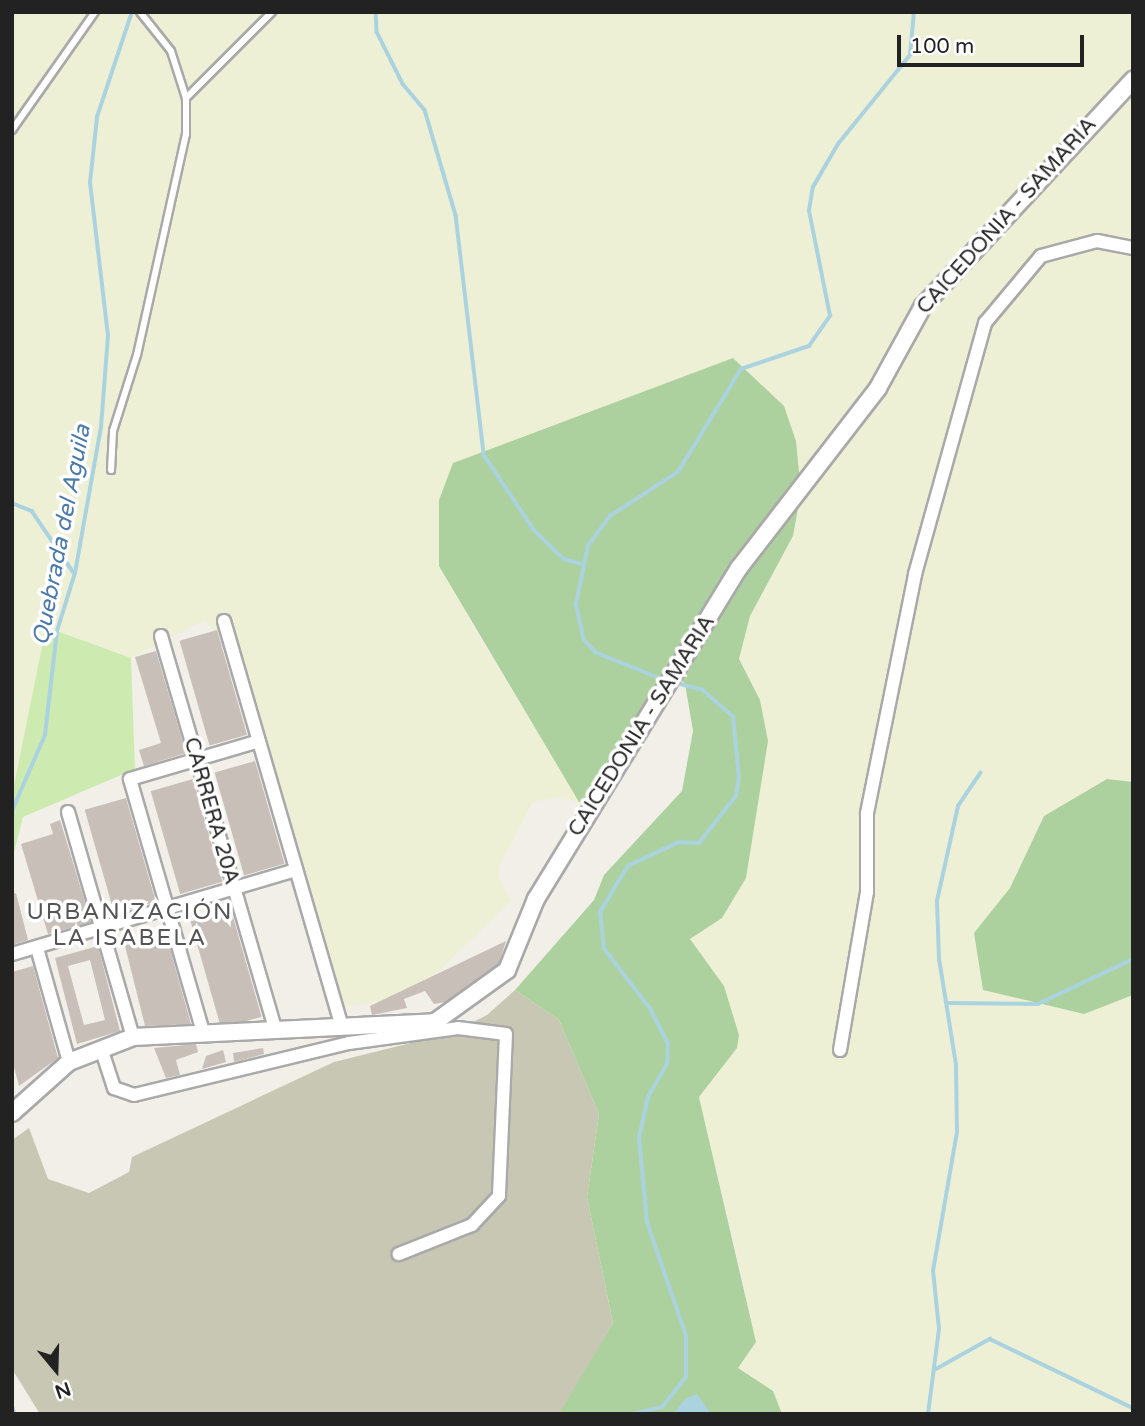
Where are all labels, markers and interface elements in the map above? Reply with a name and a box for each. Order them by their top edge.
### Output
scale bar [900,21,1087,65]
text: 100 m [910,34,974,59]
street label: CAICEDONIA - SAMARIA [912,112,1102,320]
water label: Quebrada del Aguila [27,422,97,648]
street label: CAICEDONIA - SAMARIA [563,611,721,841]
street label: CARRERA 20A [178,735,244,887]
district label: URBANIZACIÓN LA ISABELA [28,898,232,952]
north arrow [21,1335,91,1405]
text: N [52,1377,74,1403]

